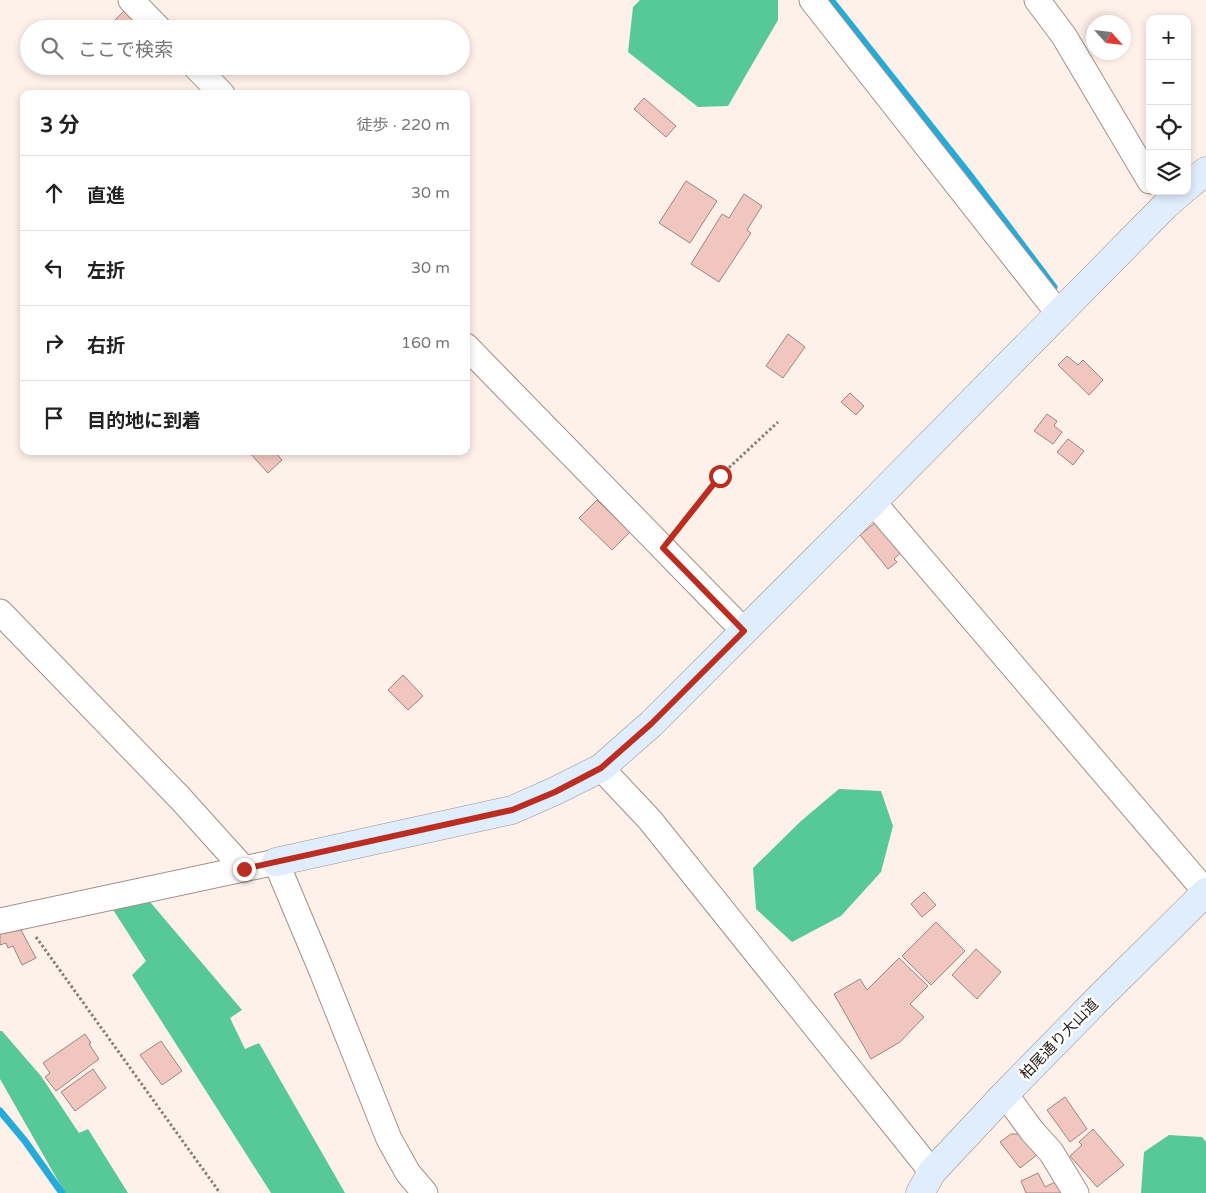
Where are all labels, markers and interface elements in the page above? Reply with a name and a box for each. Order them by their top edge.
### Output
north arrow [1086,15,1131,60]
map controls [1146,15,1191,195]
button: + [1146,15,1191,60]
search box [20,20,470,75]
icon: search [38,34,66,62]
text: ここで検索 [78,39,173,61]
button: − [1146,60,1191,105]
button: locate [1146,105,1191,150]
text: 3 分 [40,113,80,138]
text: 徒歩 · 220 m [357,115,450,135]
button: layers [1146,150,1191,195]
icon: ahead [40,179,68,207]
text: 30 m [411,183,450,203]
text: 直進 [87,185,125,207]
icon: left [40,254,68,282]
text: 30 m [411,258,450,278]
text: 左折 [87,260,125,282]
icon: right [40,329,68,357]
text: 160 m [401,333,450,353]
text: 右折 [87,335,125,357]
icon: arrive [40,404,68,432]
text: 目的地に到着 [87,410,201,432]
route start [709,465,732,488]
route end [233,858,256,881]
street label: 柏尾通り大山道 [1016,995,1102,1083]

